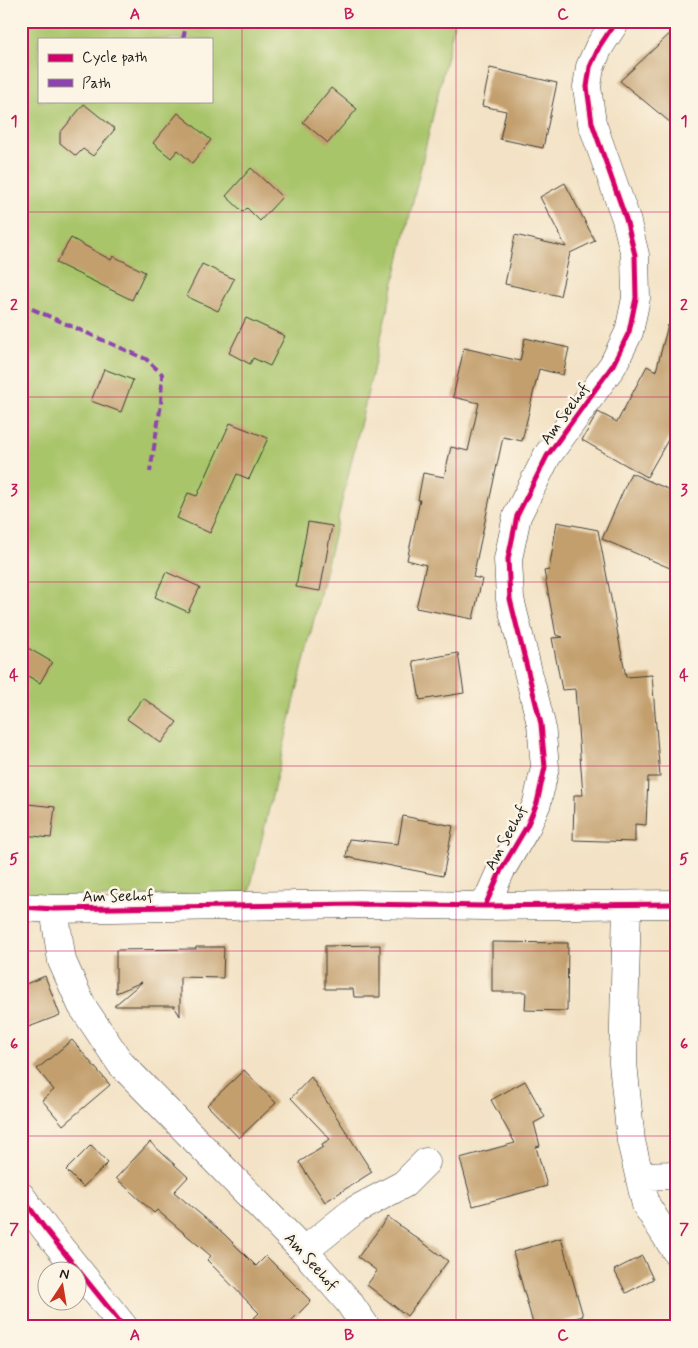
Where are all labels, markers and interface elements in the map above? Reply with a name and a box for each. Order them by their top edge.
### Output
text: A [130,4,140,25]
text: B [344,4,354,25]
text: C [557,4,569,25]
legend [38,38,212,102]
text: Cycle path [82,48,147,68]
text: Path [82,74,111,94]
text: 1 [10,111,18,132]
text: 1 [680,111,688,132]
text: 2 [10,295,18,316]
text: 2 [680,295,688,316]
street label: Am Seehof [536,379,595,449]
text: 3 [10,480,18,501]
text: 3 [680,480,688,501]
text: 4 [9,665,19,686]
text: 4 [679,665,689,686]
street label: Am Seehof [480,801,532,874]
text: 5 [9,849,19,870]
text: 5 [679,849,689,870]
street label: Am Seehof [82,885,154,908]
text: 6 [10,1034,18,1055]
text: 6 [680,1034,688,1055]
text: 7 [9,1219,19,1240]
text: 7 [679,1219,689,1240]
street label: Am Seehof [279,1228,343,1296]
north arrow [38,1260,88,1310]
text: N [58,1264,71,1284]
text: A [130,1325,140,1346]
text: B [344,1325,354,1346]
text: C [557,1325,569,1346]

